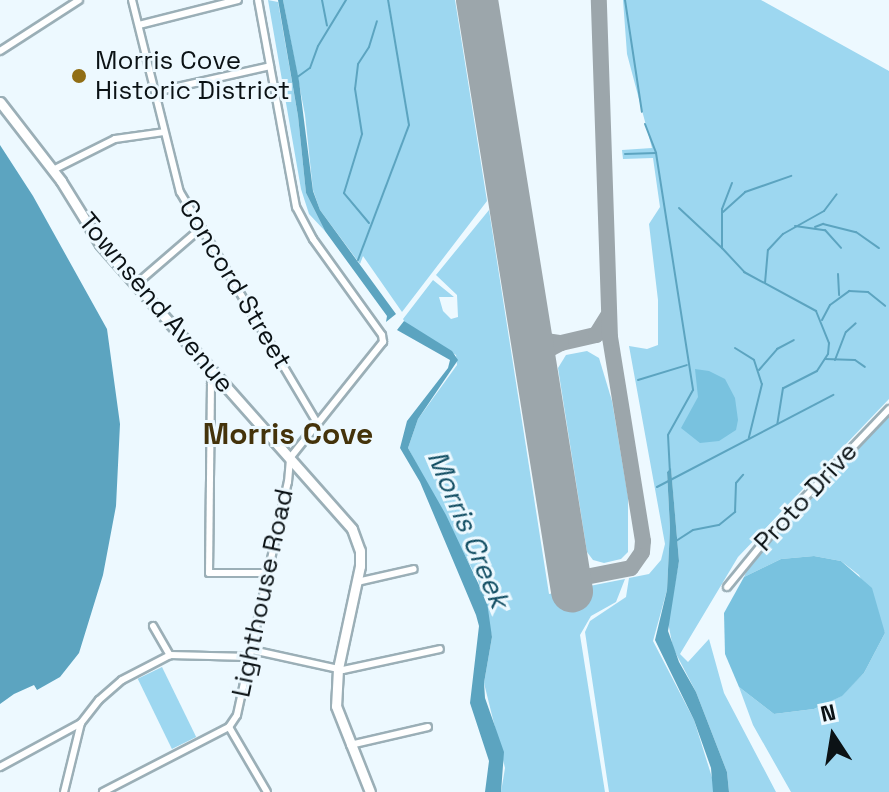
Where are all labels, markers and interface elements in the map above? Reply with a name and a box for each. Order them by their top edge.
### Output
place label: Morris Cove Historic District [95,45,290,106]
marker: Morris Cove Historic District [70,67,88,85]
street label: Concord Street [172,193,298,375]
street label: Townsend Avenue [72,207,240,399]
district label: Morris Cove [203,416,373,452]
street label: Proto Drive [748,436,864,558]
water label: Morris Creek [421,445,517,613]
street label: Lighthouse Road [226,486,300,700]
north arrow [793,696,873,776]
text: N [818,697,838,728]

